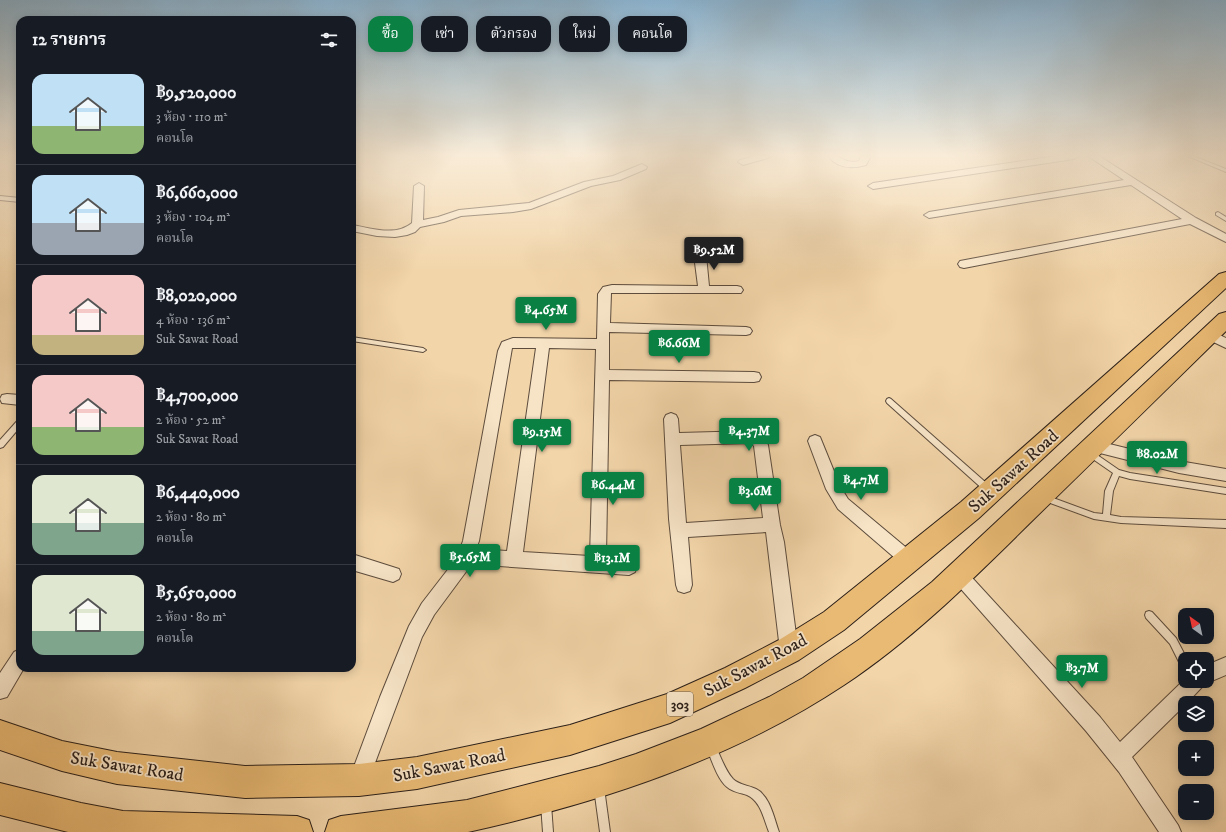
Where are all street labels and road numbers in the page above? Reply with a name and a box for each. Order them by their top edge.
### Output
street label: Suk Sawat Road [964,425,1063,518]
street label: Suk Sawat Road [700,629,811,702]
road number: 303 [667,692,693,716]
street label: Suk Sawat Road [391,744,507,788]
street label: Suk Sawat Road [69,747,185,787]

